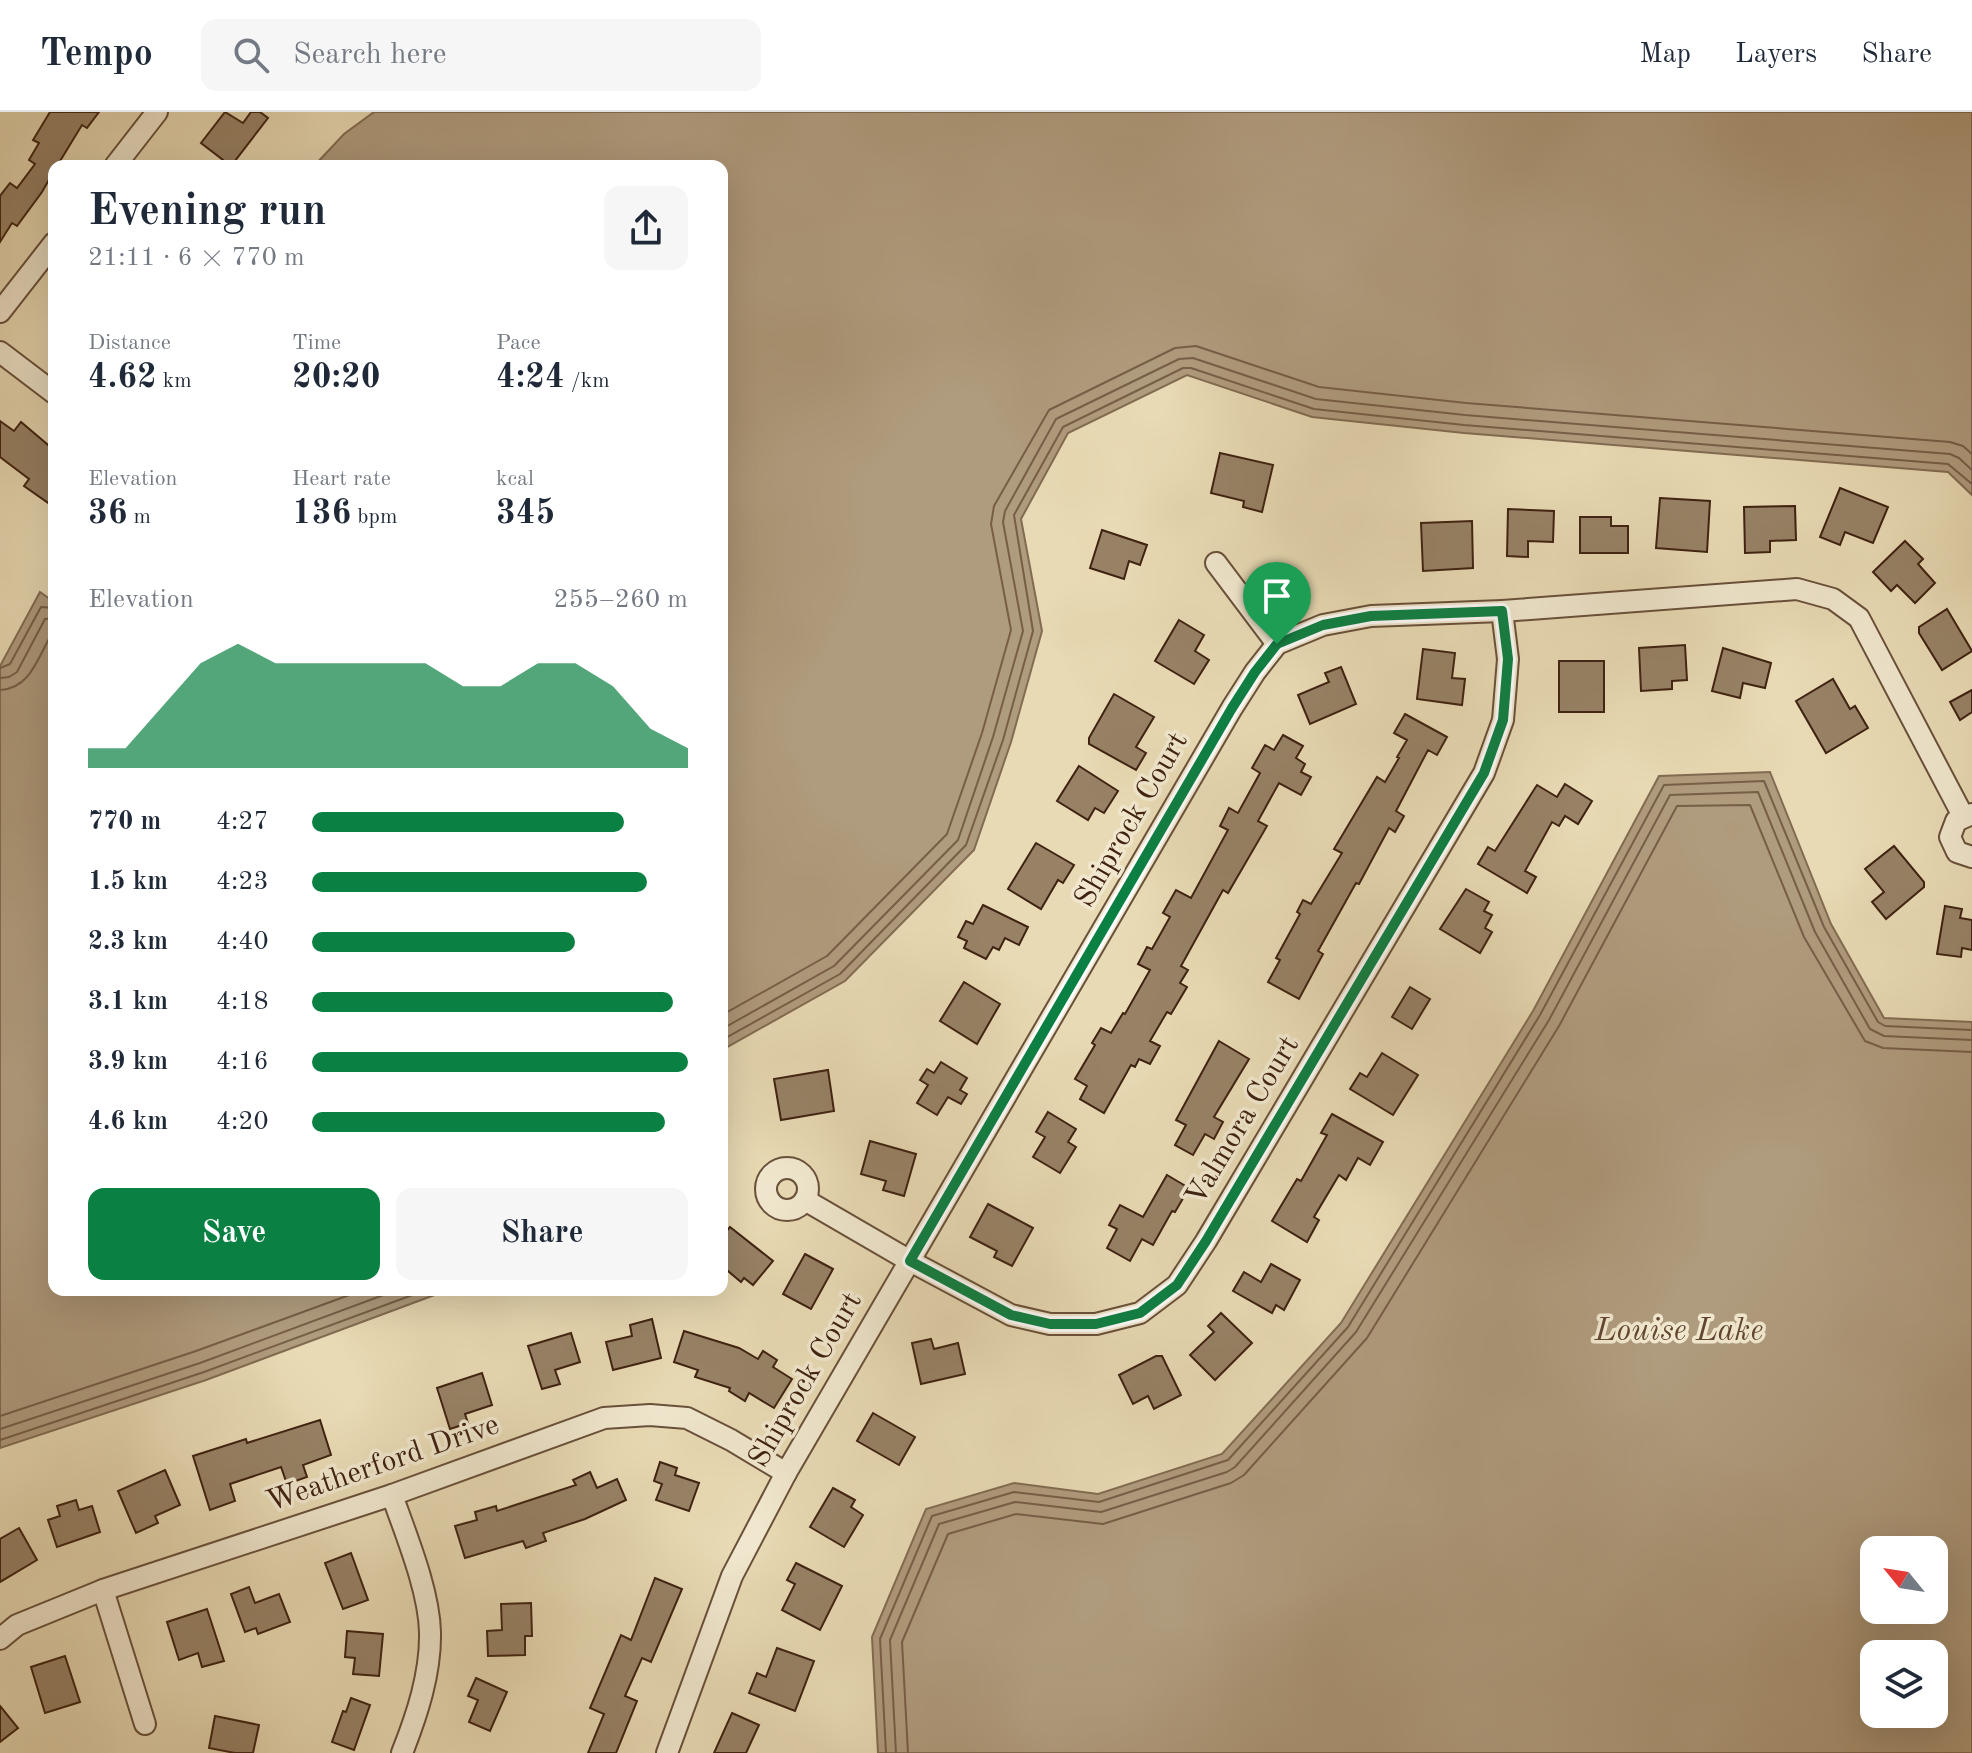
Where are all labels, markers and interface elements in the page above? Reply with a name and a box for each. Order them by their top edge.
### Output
search box [201,19,761,91]
icon: search [229,33,273,77]
text: Tempo [40,36,153,74]
text: Search here [293,40,446,70]
text: Map [1639,41,1691,69]
text: Layers [1735,41,1817,69]
text: Share [1861,41,1932,69]
button: share [604,186,688,270]
text: Evening run [88,190,326,234]
text: 21:11 · 6 × 770 m [88,245,305,271]
text: Distance [88,332,171,354]
text: Time [292,332,341,354]
text: Pace [496,332,541,354]
text: 4.62 [88,361,157,395]
text: 20:20 [292,361,380,395]
text: 4:24 [496,361,565,395]
text: km [157,370,192,392]
text: /km [565,370,610,392]
text: Elevation [88,468,178,490]
text: Heart rate [292,468,391,490]
text: kcal [496,468,534,490]
text: 36 [88,497,127,531]
text: 136 [292,497,351,531]
text: 345 [496,497,555,531]
text: m [127,506,151,528]
text: bpm [351,506,397,528]
pin [1243,562,1311,644]
icon: arrive [1255,574,1299,618]
text: Elevation [88,587,194,613]
text: 255–260 m [553,587,688,613]
street label: Shiprock Court [1070,727,1194,913]
text: 770 m [88,809,161,835]
text: 4:27 [216,809,269,835]
text: 1.5 km [88,869,168,895]
text: 4:23 [216,869,269,895]
text: 2.3 km [88,929,168,955]
text: 4:40 [216,929,269,955]
text: 3.1 km [88,989,168,1015]
text: 4:18 [216,989,269,1015]
street label: Valmora Court [1181,1031,1305,1211]
text: 3.9 km [88,1049,168,1075]
text: 4:16 [216,1049,269,1075]
text: 4.6 km [88,1109,168,1135]
text: 4:20 [216,1109,269,1135]
button: Save [88,1188,380,1280]
button: Share [396,1188,688,1280]
street label: Shiprock Court [744,1287,868,1473]
water label: Louise Lake [1594,1316,1763,1348]
street label: Weatherford Drive [263,1410,503,1518]
north arrow [1860,1536,1948,1624]
map controls [1860,1536,1948,1728]
button: layers [1860,1640,1948,1728]

